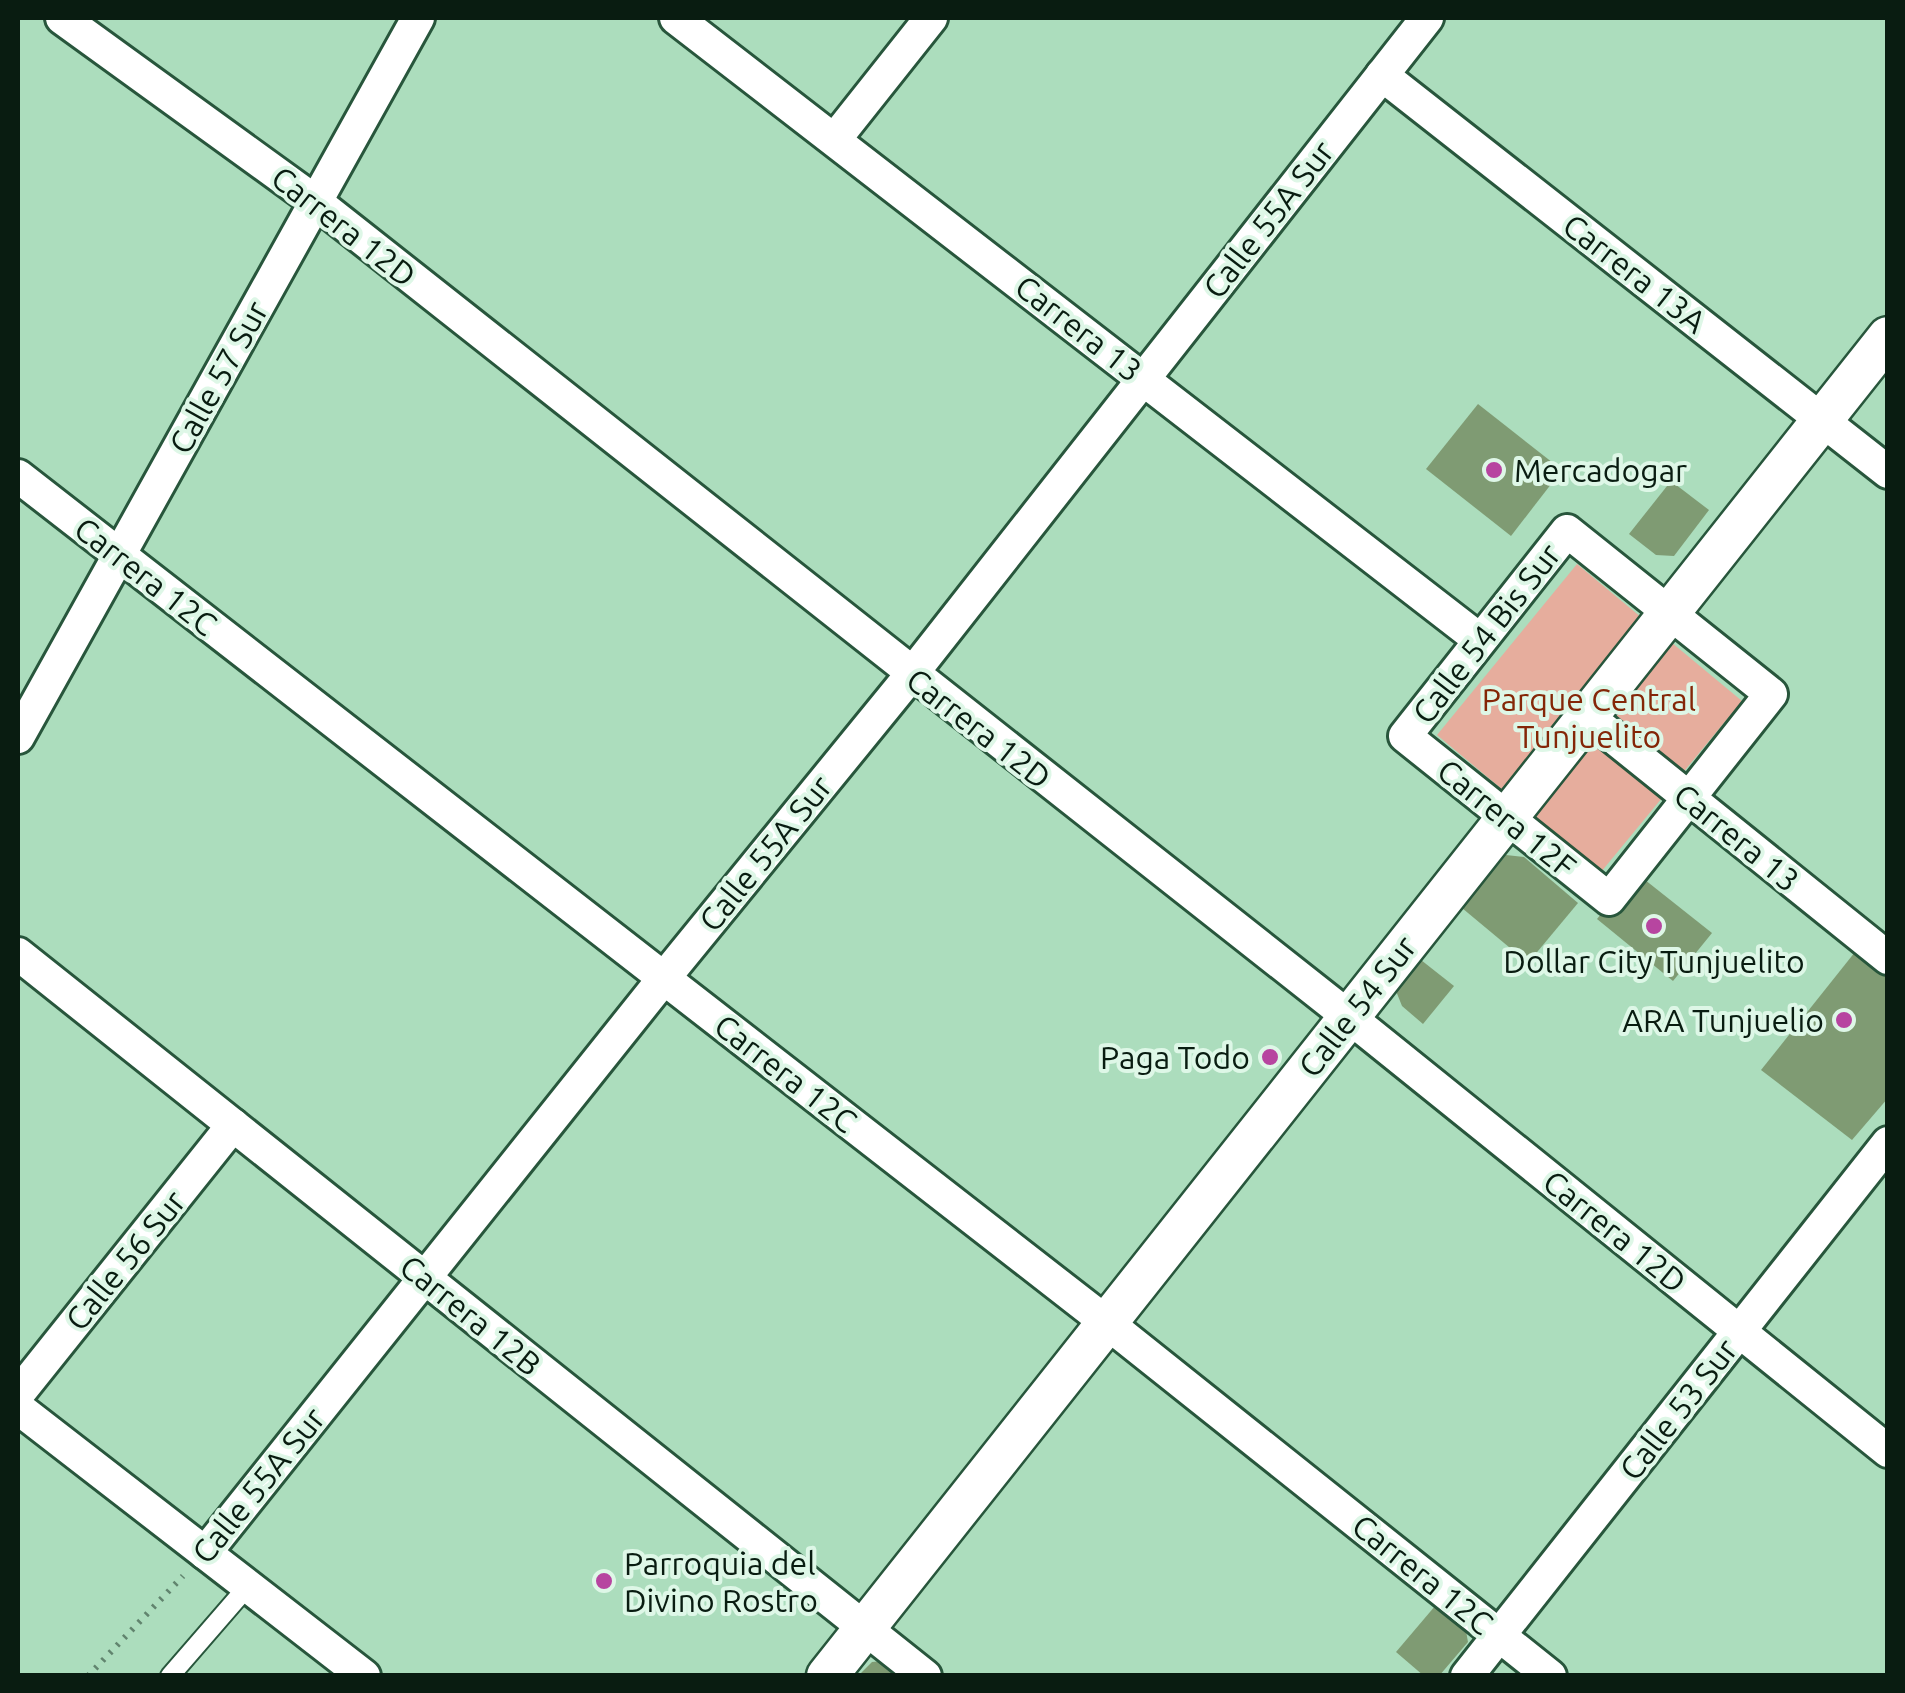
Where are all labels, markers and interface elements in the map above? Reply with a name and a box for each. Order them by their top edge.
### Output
street label: Calle 55A Sur [1196,133,1340,305]
street label: Carrera 12D [265,159,423,293]
street label: Carrera 13A [1557,206,1714,340]
street label: Carrera 13 [1009,268,1149,388]
street label: Calle 57 Sur [161,295,275,459]
place label: Mercadogar [1514,452,1687,488]
marker: Mercadogar [1483,459,1505,481]
street label: Carrera 12C [68,510,224,642]
street label: Calle 54 Bis Sur [1405,536,1567,730]
street label: Carrera 12D [900,661,1058,795]
park label: Parque Central Tunjuelito [1482,681,1696,754]
street label: Carrera 12F [1431,752,1583,884]
street label: Calle 55A Sur [691,768,839,938]
street label: Carrera 13 [1667,776,1807,898]
marker: Dollar City Tunjuelito [1643,915,1665,937]
street label: Calle 54 Sur [1291,929,1423,1083]
place label: Dollar City Tunjuelito [1503,943,1805,979]
place label: ARA Tunjuelio [1622,1002,1824,1038]
street label: Carrera 12C [708,1007,864,1139]
marker: ARA Tunjuelio [1833,1009,1855,1031]
place label: Paga Todo [1100,1039,1250,1075]
marker: Paga Todo [1259,1046,1281,1068]
street label: Carrera 12D [1537,1163,1693,1299]
street label: Calle 56 Sur [58,1183,192,1337]
street label: Carrera 12B [394,1247,548,1383]
street label: Calle 53 Sur [1612,1332,1744,1486]
street label: Calle 55A Sur [184,1400,332,1570]
street label: Carrera 12C [1346,1507,1500,1641]
place label: Parroquia del Divino Rostro [624,1545,818,1618]
marker: Parroquia del Divino Rostro [593,1570,615,1592]

